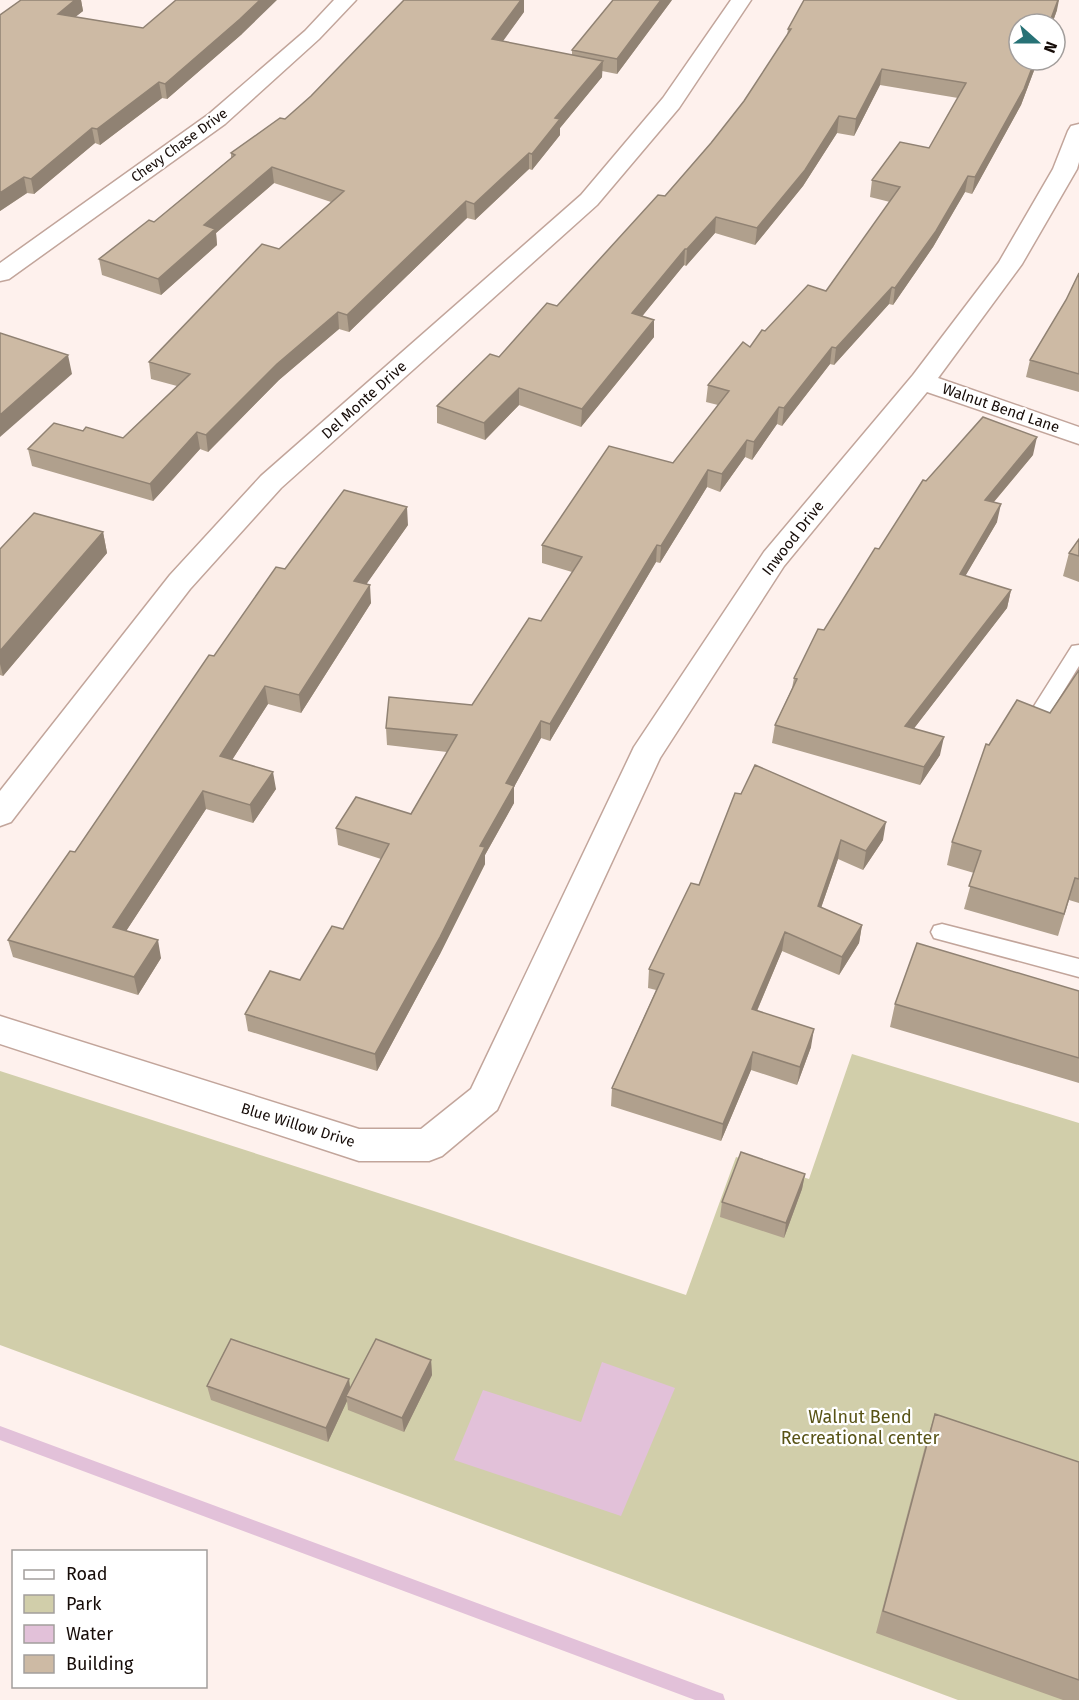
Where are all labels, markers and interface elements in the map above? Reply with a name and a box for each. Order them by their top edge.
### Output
north arrow [1007,12,1067,72]
text: N [1040,39,1061,56]
street label: Chevy Chase Drive [128,105,231,186]
street label: Del Monte Drive [318,357,410,443]
street label: Walnut Bend Lane [940,380,1062,436]
street label: Inwood Drive [758,497,828,579]
street label: Blue Willow Drive [239,1099,357,1151]
park label: Walnut Bend Recreational center [781,1406,939,1449]
legend [12,1550,207,1688]
text: Road [66,1563,108,1585]
text: Park [66,1593,102,1615]
text: Water [66,1623,113,1645]
text: Building [66,1653,134,1675]

